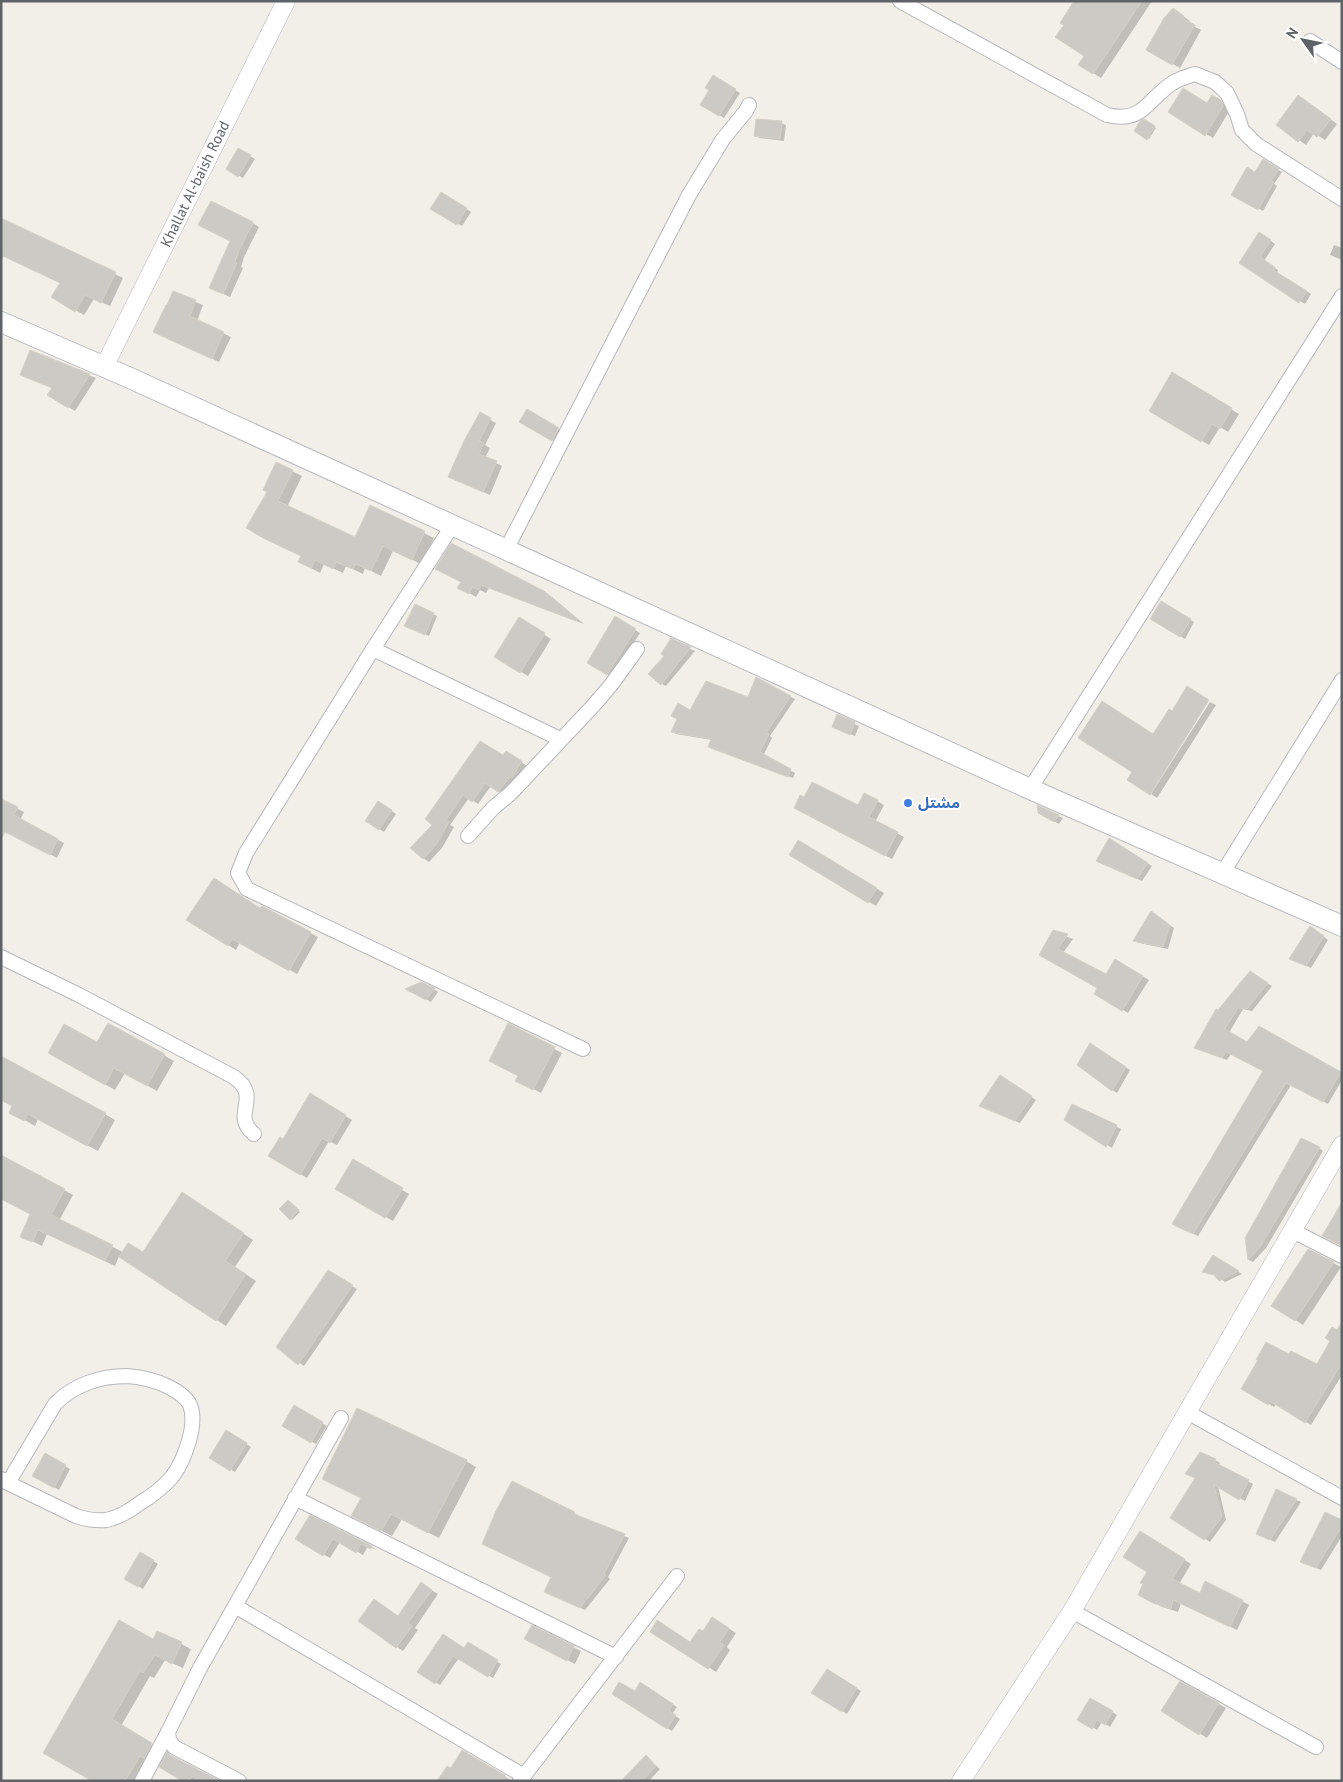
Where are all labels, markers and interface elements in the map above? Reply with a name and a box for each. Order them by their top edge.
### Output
north arrow [1278,15,1328,65]
text: N [1282,24,1302,42]
street label: Khallat Al-baish Road [156,118,233,250]
place label: مشتل [918,793,960,812]
marker: مشتل [902,797,914,809]

